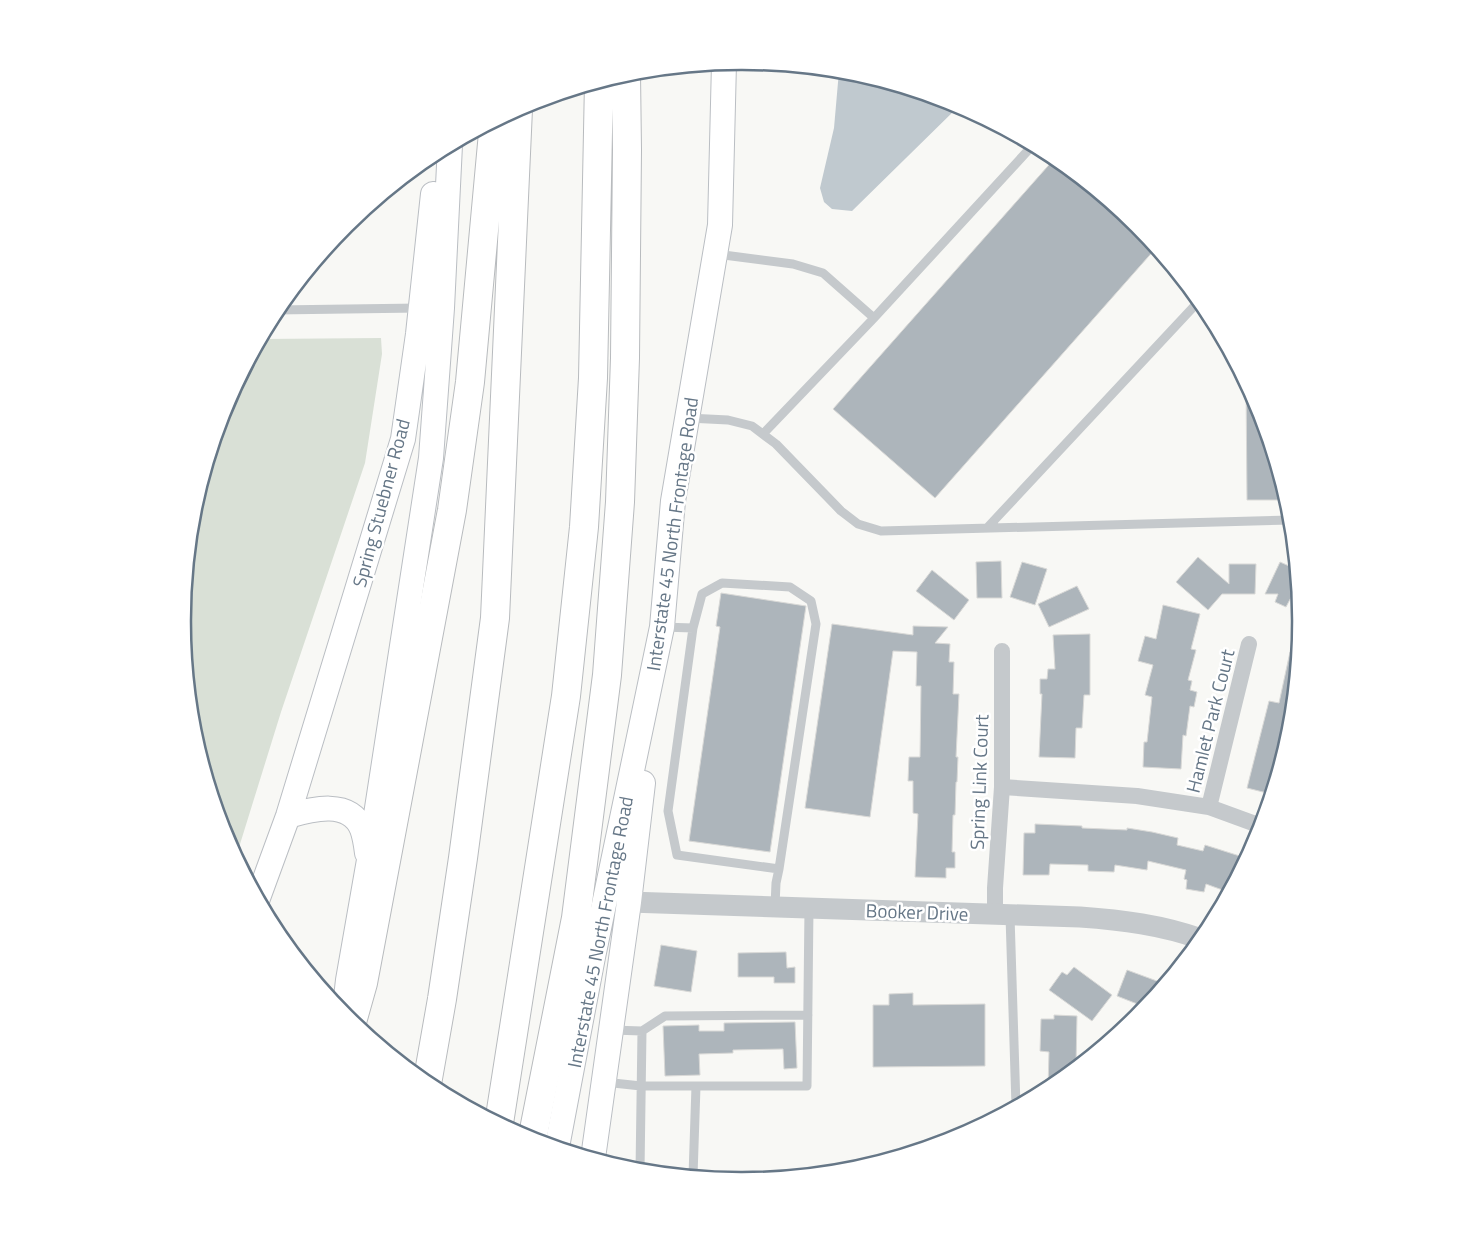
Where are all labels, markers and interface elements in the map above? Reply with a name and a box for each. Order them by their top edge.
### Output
street label: Interstate 45 North Frontage Road [638,395,705,673]
street label: Spring Stuebner Road [344,415,417,590]
street label: Hamlet Park Court [1178,646,1241,796]
street label: Spring Link Court [962,713,995,850]
street label: Interstate 45 North Frontage Road [559,794,640,1070]
street label: Booker Drive [865,895,969,928]

